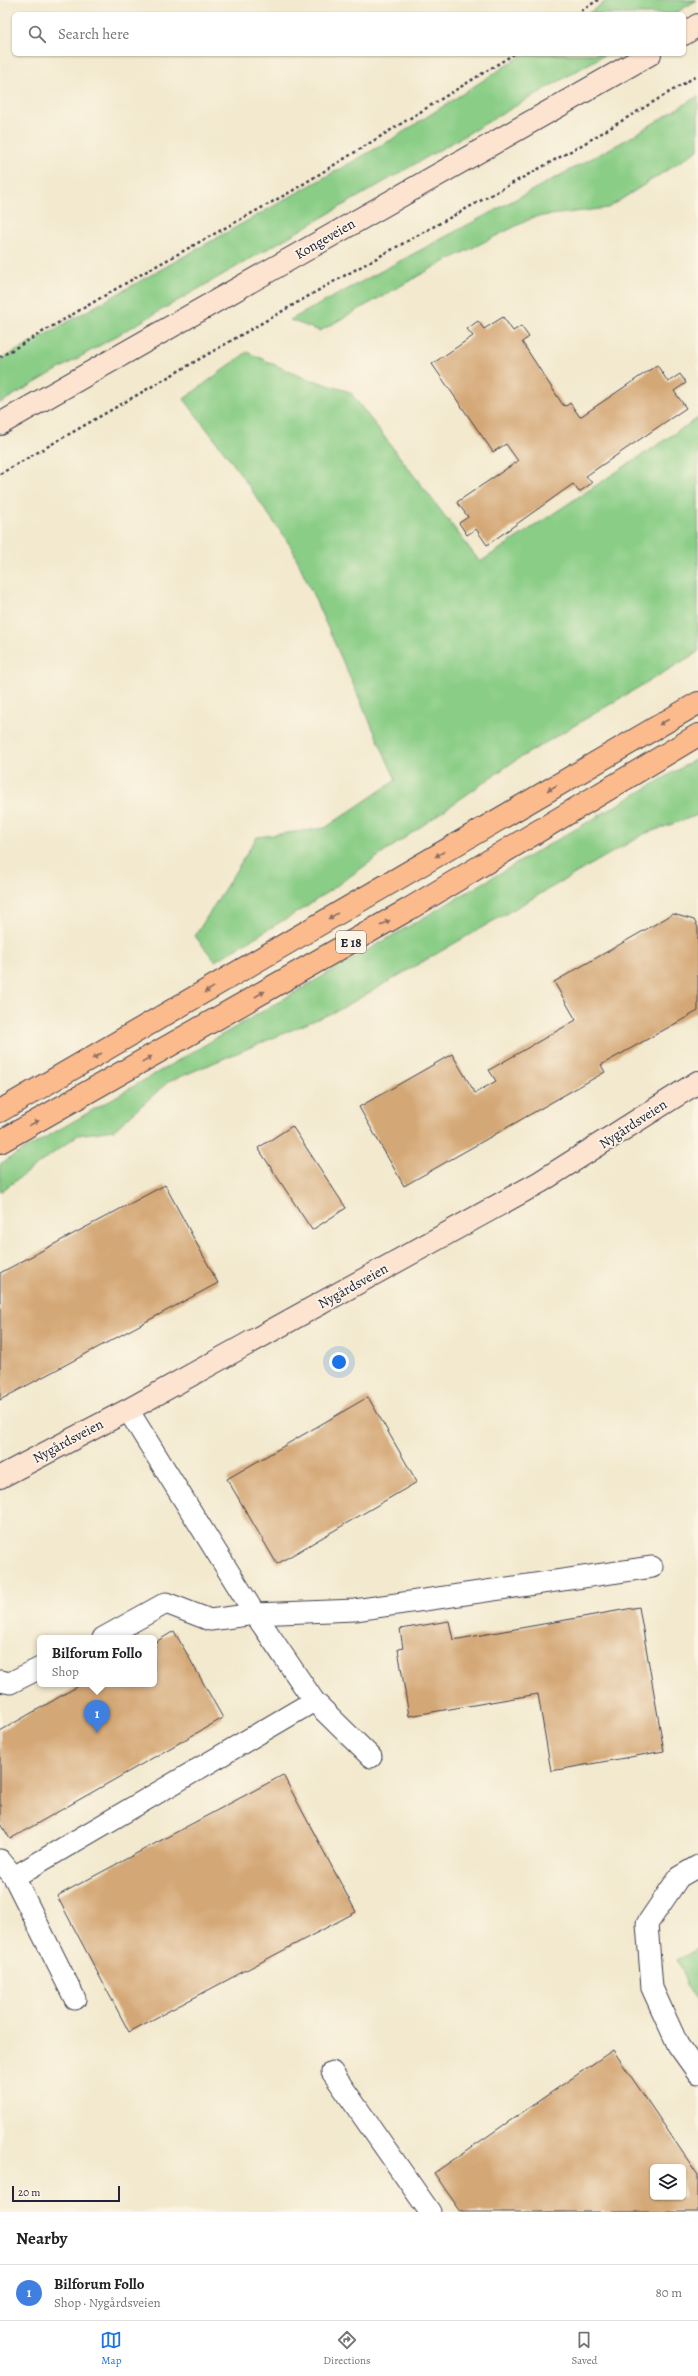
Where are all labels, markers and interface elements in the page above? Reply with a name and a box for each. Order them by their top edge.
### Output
search box [12,12,686,56]
icon: search [26,23,48,45]
text: Search here [58,24,129,44]
street label: Kongeveien [291,214,359,264]
one-way arrow [658,719,670,726]
one-way arrow [546,784,558,791]
one-way arrow [434,850,446,857]
one-way arrow [327,913,339,920]
one-way arrow [379,919,391,926]
road number: E 18 [336,931,366,953]
one-way arrow [203,986,215,993]
one-way arrow [254,991,266,998]
one-way arrow [91,1052,103,1059]
one-way arrow [141,1055,153,1062]
street label: Nygårdsveien [595,1095,671,1153]
one-way arrow [28,1120,40,1126]
street label: Nygårdsveien [314,1259,392,1313]
your location [329,1352,349,1372]
street label: Nygårdsveien [29,1414,107,1468]
popup [37,1635,157,1687]
text: Bilforum Follo [52,1643,142,1663]
text: Shop [52,1663,79,1680]
pin: 1 [84,1700,110,1733]
map controls [650,2164,686,2200]
button: layers [650,2164,686,2200]
scale bar [12,2184,120,2203]
text: 20 m [18,2185,40,2200]
text: Nearby [16,2227,67,2250]
text: Bilforum Follo [54,2274,145,2294]
text: 1 [27,2284,31,2301]
text: 80 m [655,2284,682,2301]
text: Shop · Nygårdsveien [54,2294,161,2311]
tab: Map [100,2329,122,2368]
tab: Directions [323,2329,371,2368]
tab: Saved [571,2329,598,2368]

